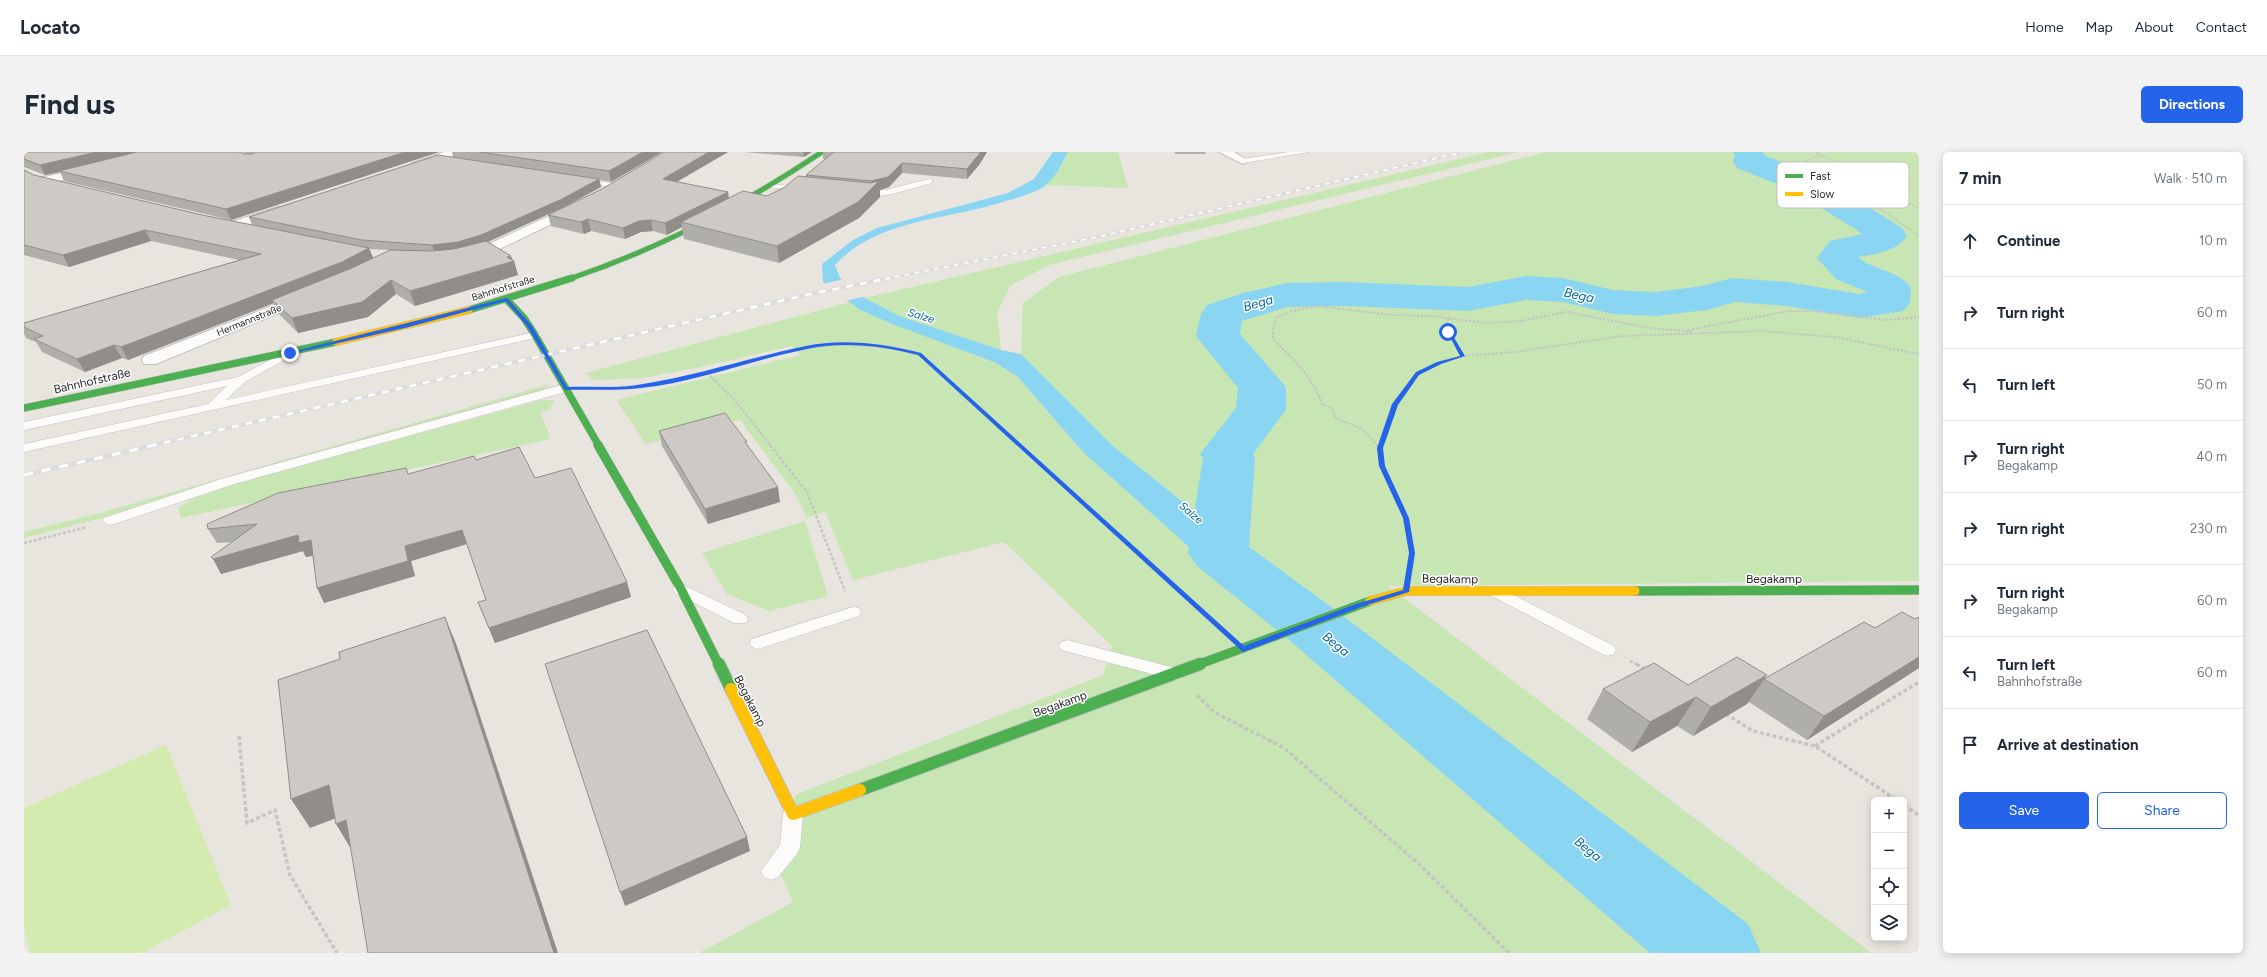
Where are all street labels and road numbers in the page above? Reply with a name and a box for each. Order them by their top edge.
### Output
street label: Bahnhofstraße [470,272,537,304]
street label: Hermannstraße [215,301,284,339]
street label: Bahnhofstraße [52,365,132,397]
street label: Begakamp [1422,572,1478,586]
street label: Begakamp [1746,572,1802,586]
street label: Begakamp [731,673,769,729]
street label: Begakamp [1031,688,1089,720]

